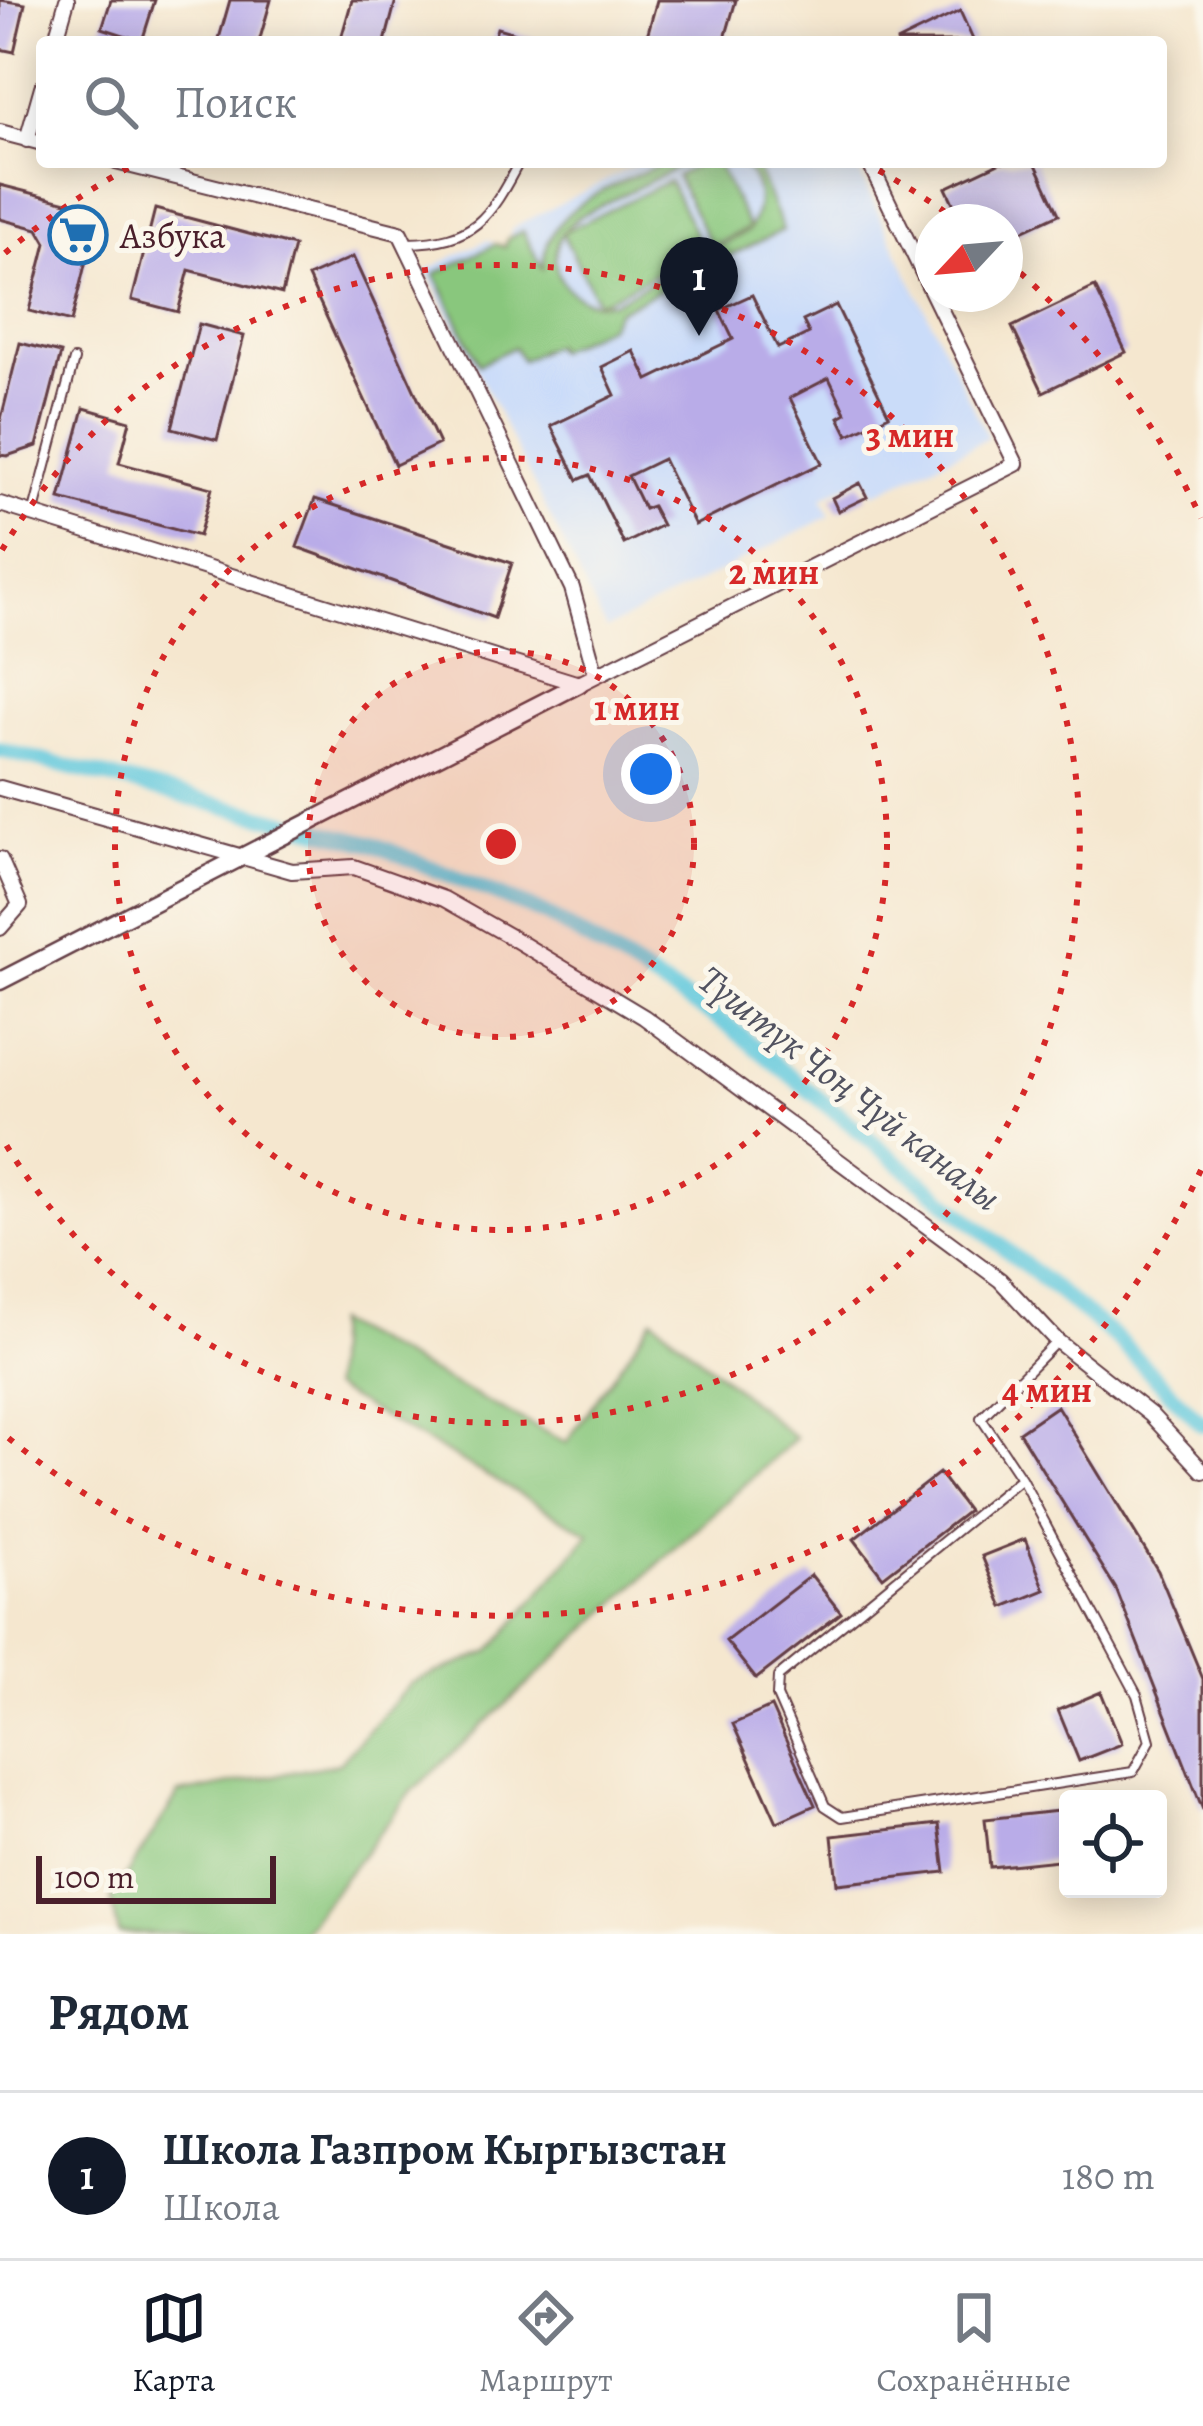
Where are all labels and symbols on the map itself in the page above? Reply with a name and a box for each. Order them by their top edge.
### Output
supermarket icon: Азбука [47,204,109,266]
north arrow [915,204,1023,312]
place label: Азбука [119,211,226,260]
pin: 1 [660,237,738,336]
text: 3 мин [866,410,954,459]
text: 2 мин [729,547,819,596]
text: 1 мин [594,683,680,732]
your location [621,744,681,804]
centre of rings [480,823,522,865]
water label: Түштүк Чоң Чүй каналы [688,953,1012,1223]
text: 4 мин [1002,1365,1092,1414]
scale bar [36,1850,276,1903]

